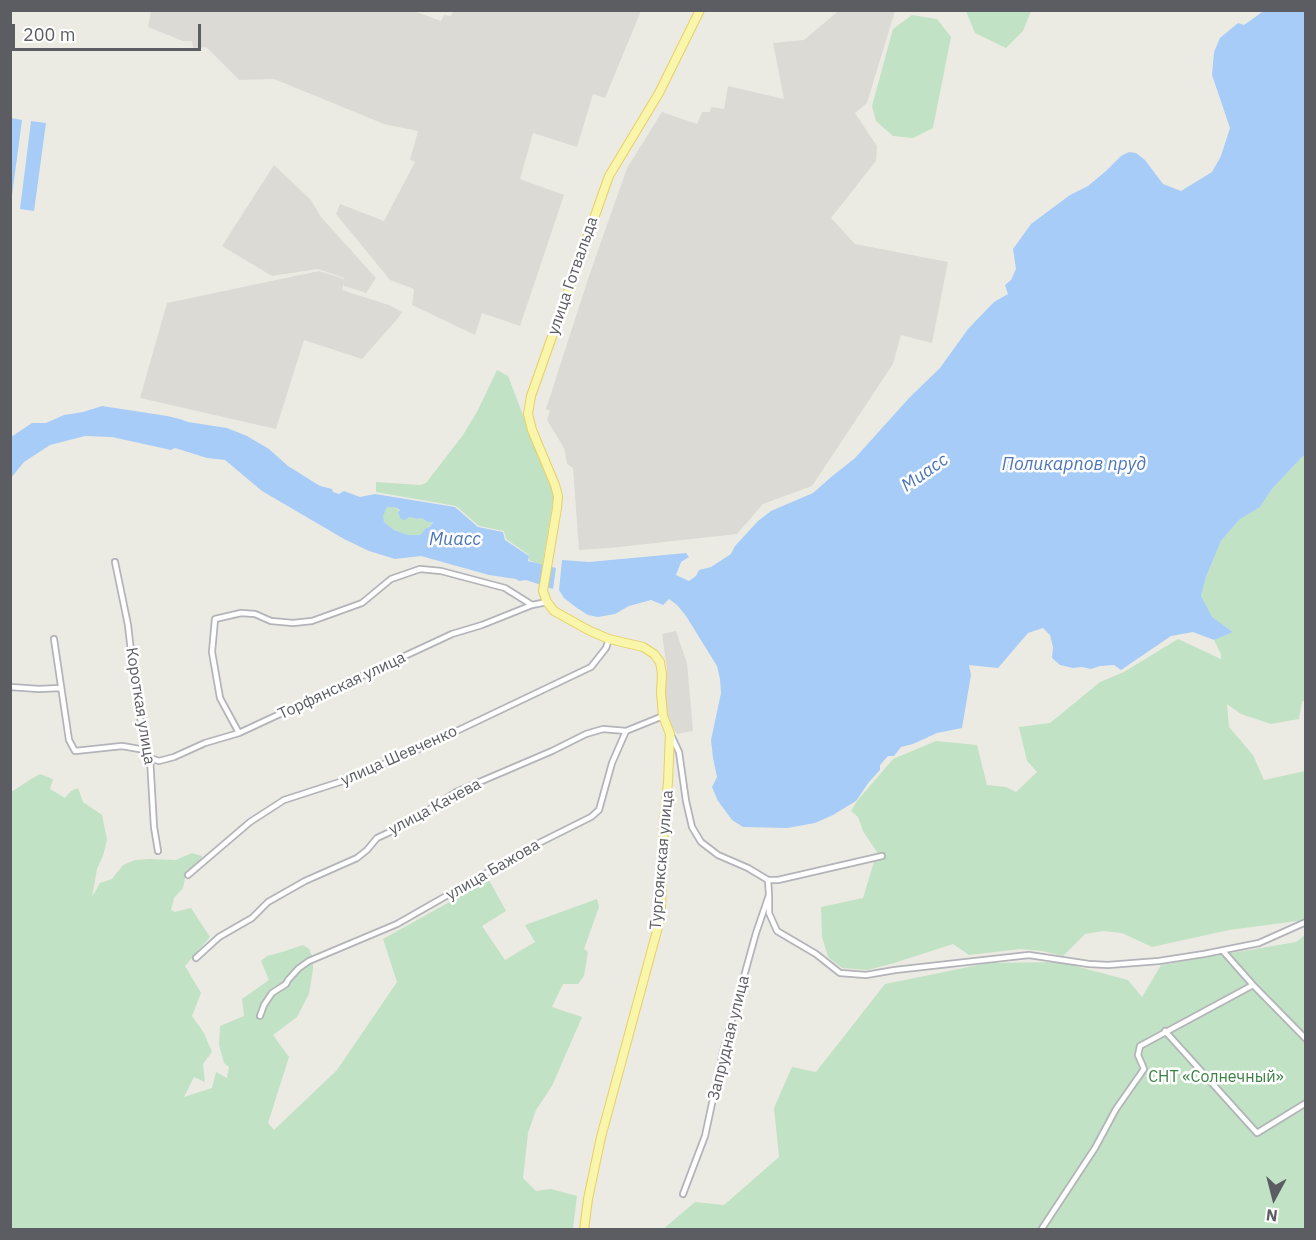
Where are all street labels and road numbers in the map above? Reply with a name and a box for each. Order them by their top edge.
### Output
street label: улица Готвальда [544,214,602,338]
street label: Короткая улица [121,646,159,766]
street label: Торфянская улица [275,648,409,724]
street label: улица Шевченко [338,722,460,790]
street label: улица Качева [386,775,484,839]
street label: Тургоякская улица [646,789,678,931]
street label: улица Бажова [443,835,543,905]
street label: Запрудная улица [704,973,754,1103]

